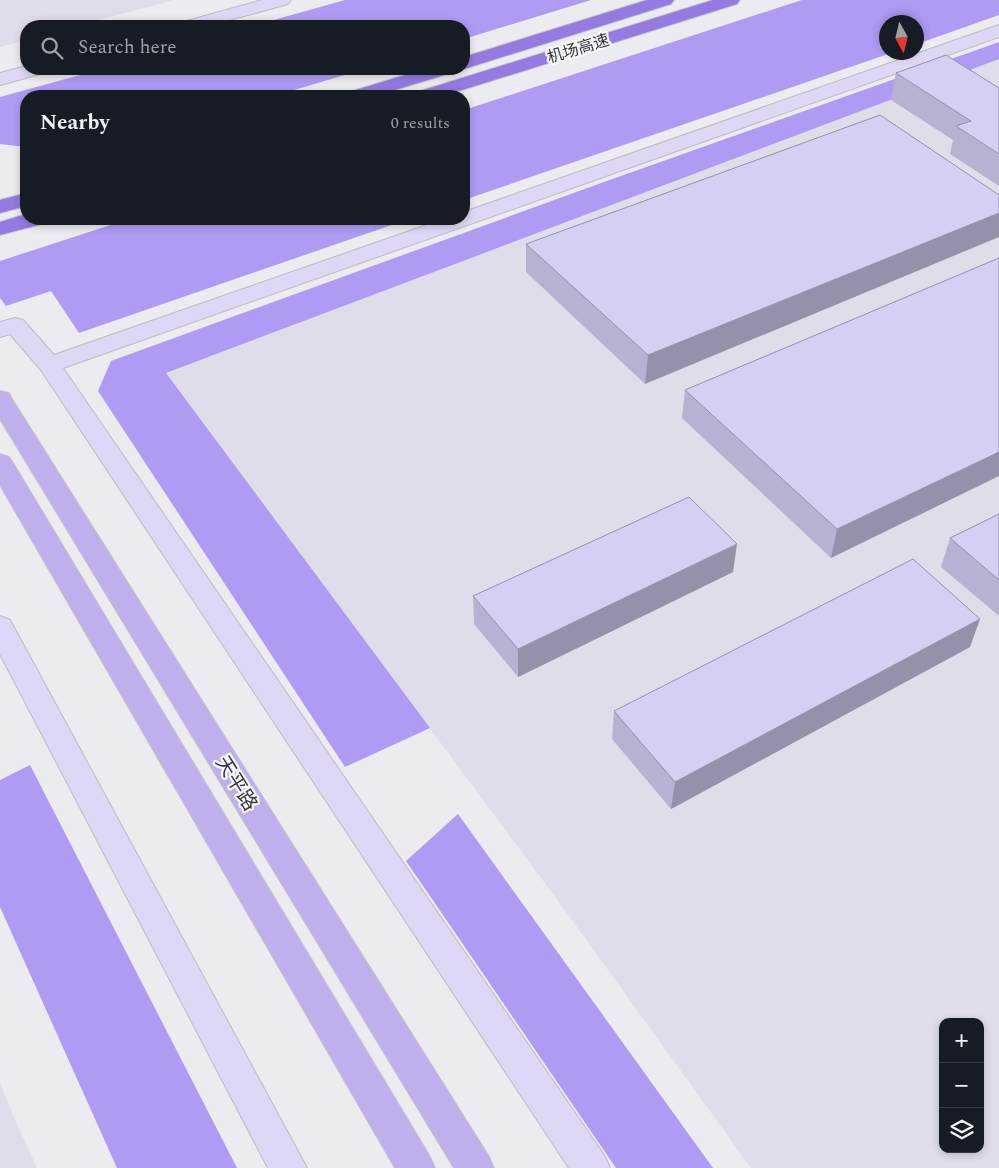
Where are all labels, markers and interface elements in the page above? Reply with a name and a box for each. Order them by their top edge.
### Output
north arrow [879,15,924,60]
search box [20,20,470,75]
street label: 机场高速 [544,28,612,70]
text: Search here [78,33,177,62]
icon: search [38,34,66,62]
text: Nearby [40,107,110,139]
text: 0 results [391,111,450,135]
street label: 天平路 [208,750,265,817]
map controls [939,1018,984,1153]
button: + [939,1018,984,1063]
button: − [939,1063,984,1108]
button: layers [939,1108,984,1153]

